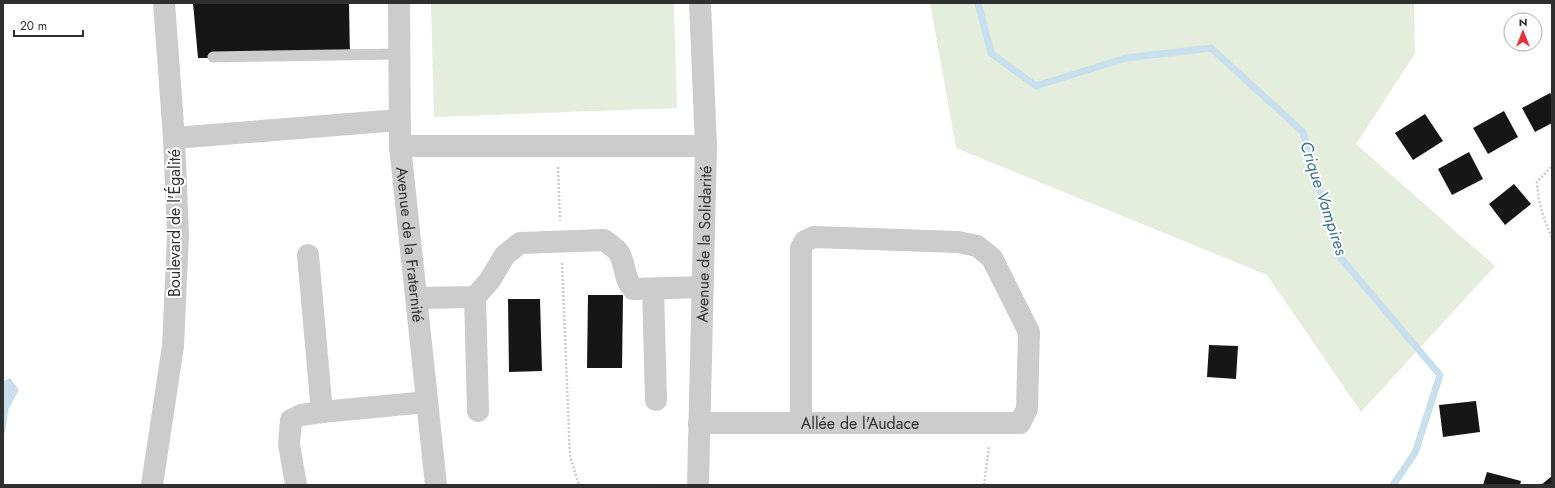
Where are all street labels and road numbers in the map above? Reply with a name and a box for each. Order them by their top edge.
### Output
street label: Boulevard de l'Égalité [163,149,186,297]
street label: Avenue de la Solidarité [690,165,717,323]
street label: Avenue de la Fraternité [391,166,430,323]
street label: Allée de l'Audace [801,412,919,435]

